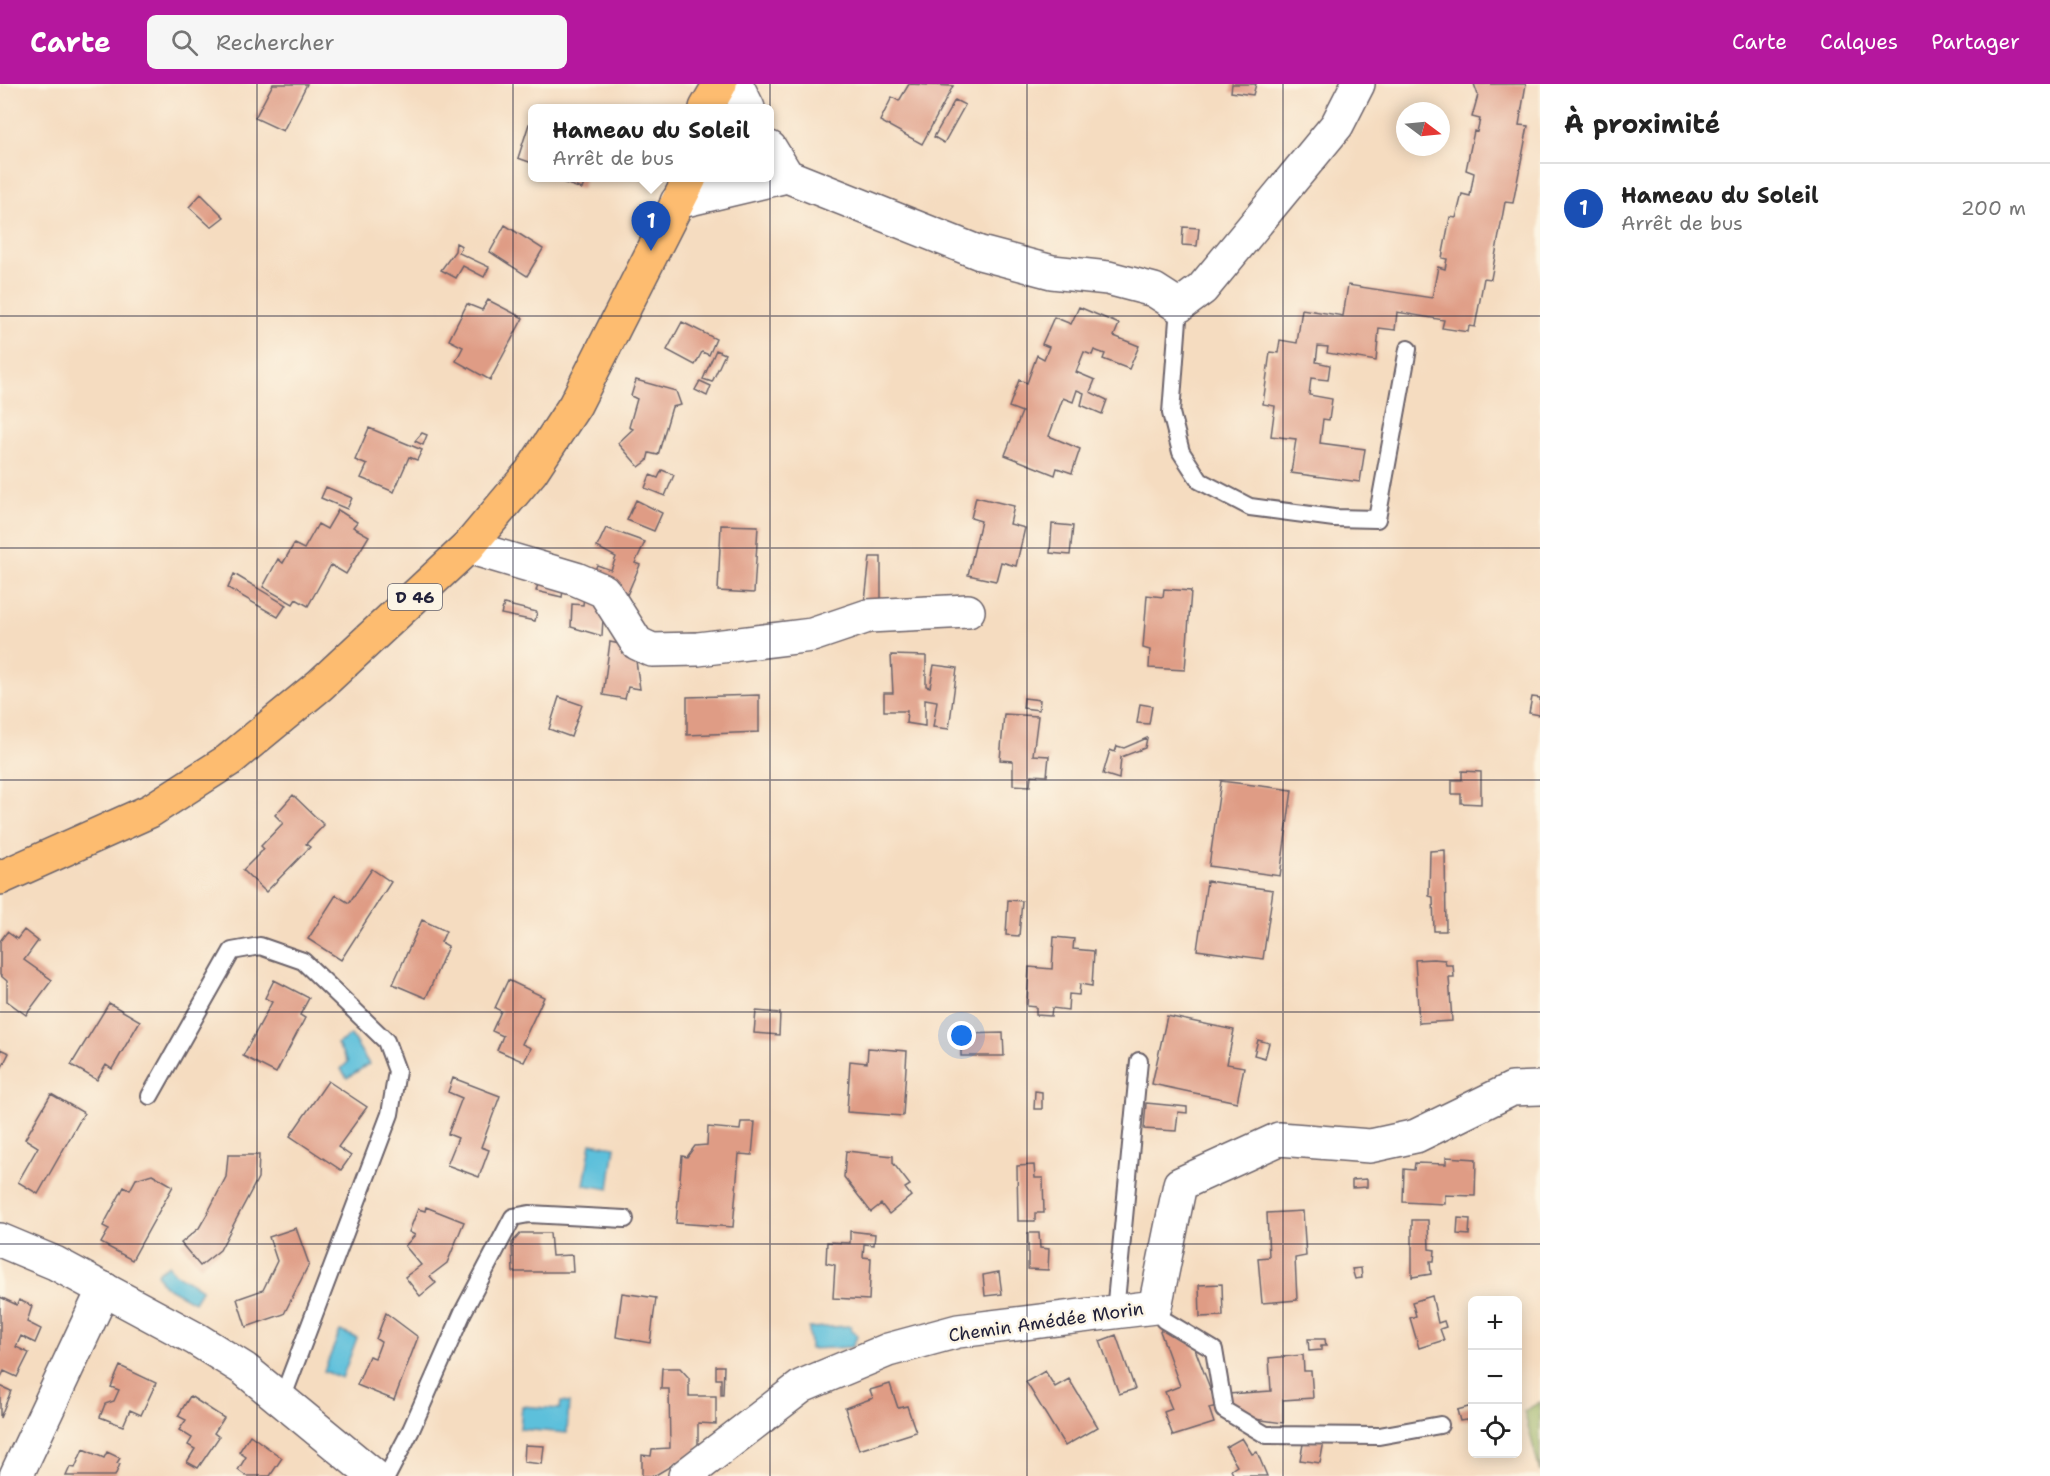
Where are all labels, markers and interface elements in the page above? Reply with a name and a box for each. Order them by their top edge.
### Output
search box [147,15,567,69]
text: Carte [30,23,111,61]
icon: search [168,26,201,59]
text: Rechercher [216,28,335,57]
text: Carte [1732,28,1787,56]
text: Calques [1820,28,1898,56]
text: Partager [1931,28,2020,56]
north arrow [1396,102,1450,156]
popup [528,104,774,182]
text: À proximité [1564,106,1720,141]
text: Hameau du Soleil [552,116,750,145]
text: Arrêt de bus [552,145,674,171]
text: Hameau du Soleil [1621,181,1819,210]
text: 1 [1579,195,1588,221]
text: 200 m [1961,195,2026,221]
pin: 1 [632,202,670,251]
text: Arrêt de bus [1621,210,1743,236]
road number: D 46 [388,584,442,610]
your location [947,1021,976,1050]
street label: Chemin Amédée Morin [947,1296,1145,1348]
map controls [1468,1296,1522,1458]
button: + [1468,1296,1522,1350]
button: − [1468,1350,1522,1404]
button: locate [1468,1404,1522,1458]

